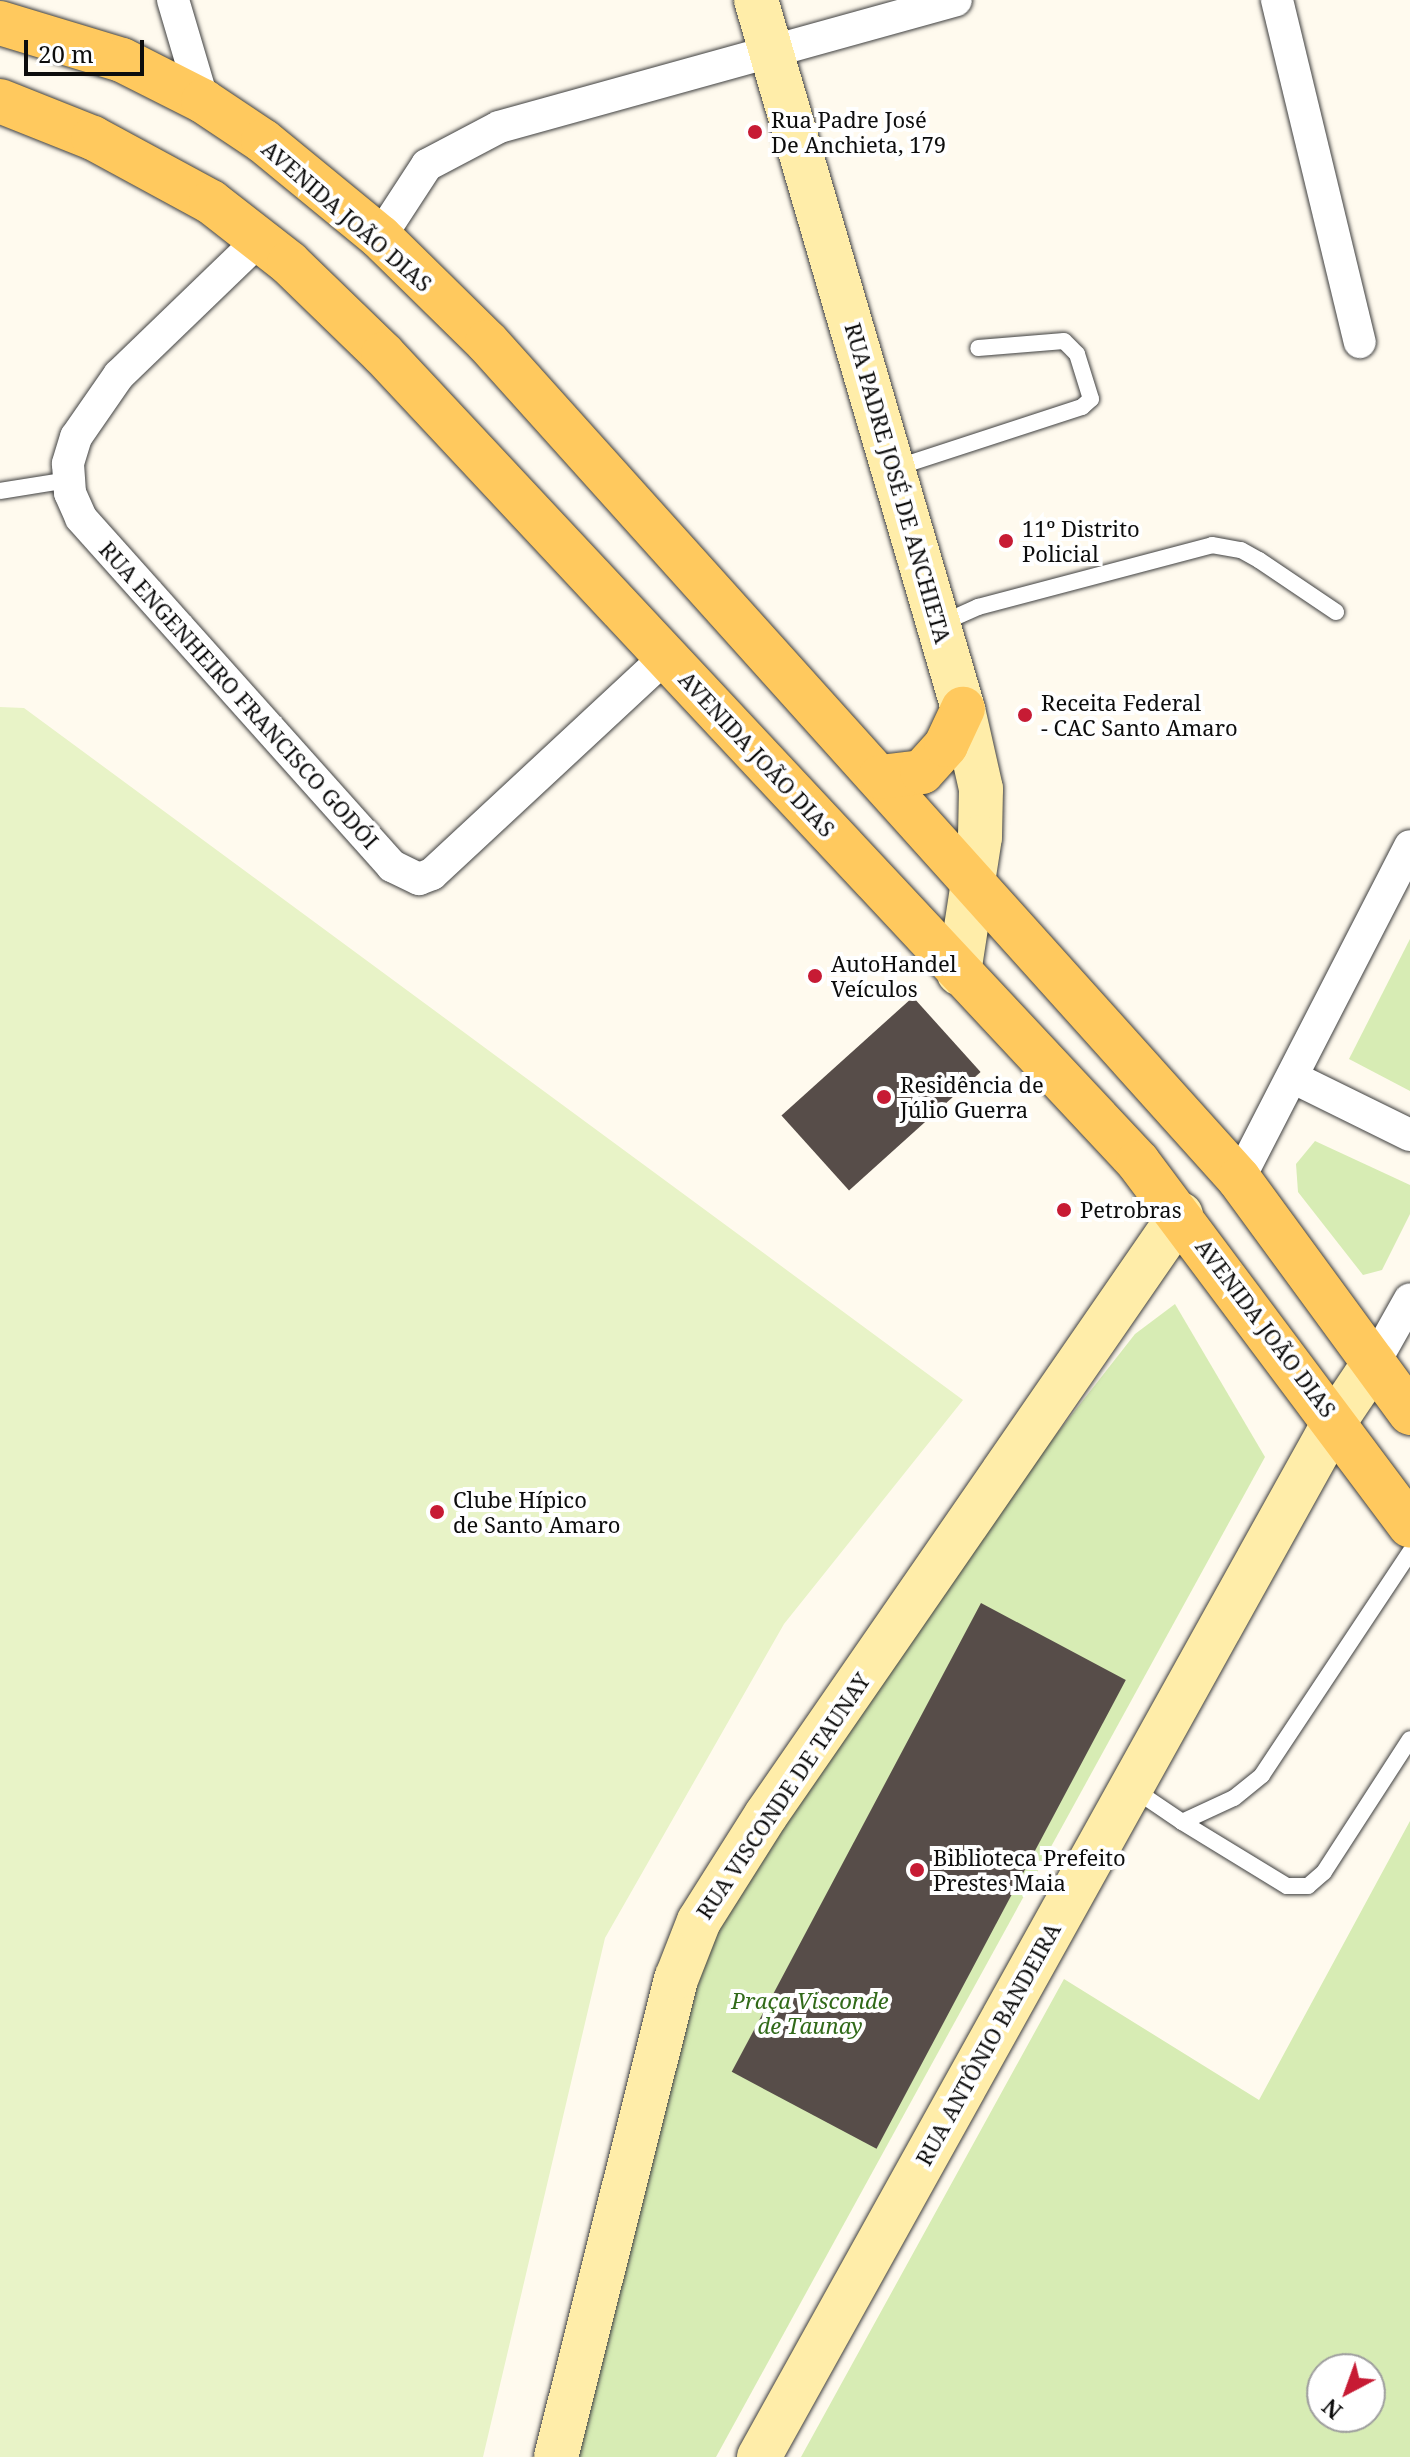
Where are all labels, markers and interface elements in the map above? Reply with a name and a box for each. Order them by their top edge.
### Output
scale bar [28,24,148,74]
text: 20 m [38,37,94,70]
place label: Rua Padre José De Anchieta, 179 [771,106,946,158]
marker: Rua Padre José De Anchieta, 179 [746,123,764,141]
street label: AVENIDA JOÃO DIAS [257,135,437,297]
street label: RUA PADRE JOSÉ DE ANCHIETA [840,320,956,646]
place label: 11º Distrito Policial [1022,515,1140,566]
marker: 11º Distrito Policial [997,532,1015,550]
street label: RUA ENGENHEIRO FRANCISCO GODÓI [94,536,384,854]
street label: AVENIDA JOÃO DIAS [674,666,840,842]
place label: Receita Federal - CAC Santo Amaro [1041,689,1238,740]
marker: Receita Federal - CAC Santo Amaro [1016,706,1034,724]
place label: AutoHandel Veículos [831,950,957,1002]
marker: AutoHandel Veículos [806,967,824,985]
place label: Residência de Júlio Guerra [900,1071,1044,1122]
marker: Residência de Júlio Guerra [875,1088,893,1106]
place label: Petrobras [1080,1197,1182,1223]
marker: Petrobras [1055,1201,1073,1219]
street label: AVENIDA JOÃO DIAS [1190,1234,1342,1422]
place label: Clube Hípico de Santo Amaro [453,1486,620,1538]
marker: Clube Hípico de Santo Amaro [428,1503,446,1521]
street label: RUA VISCONDE DE TAUNAY [691,1668,875,1924]
place label: Biblioteca Prefeito Prestes Maia [933,1844,1126,1896]
marker: Biblioteca Prefeito Prestes Maia [908,1861,926,1879]
street label: RUA ANTÔNIO BANDEIRA [910,1918,1066,2170]
park label: Praça Visconde de Taunay [731,1987,889,2038]
north arrow [1306,2353,1386,2433]
text: N [1315,2393,1348,2427]

